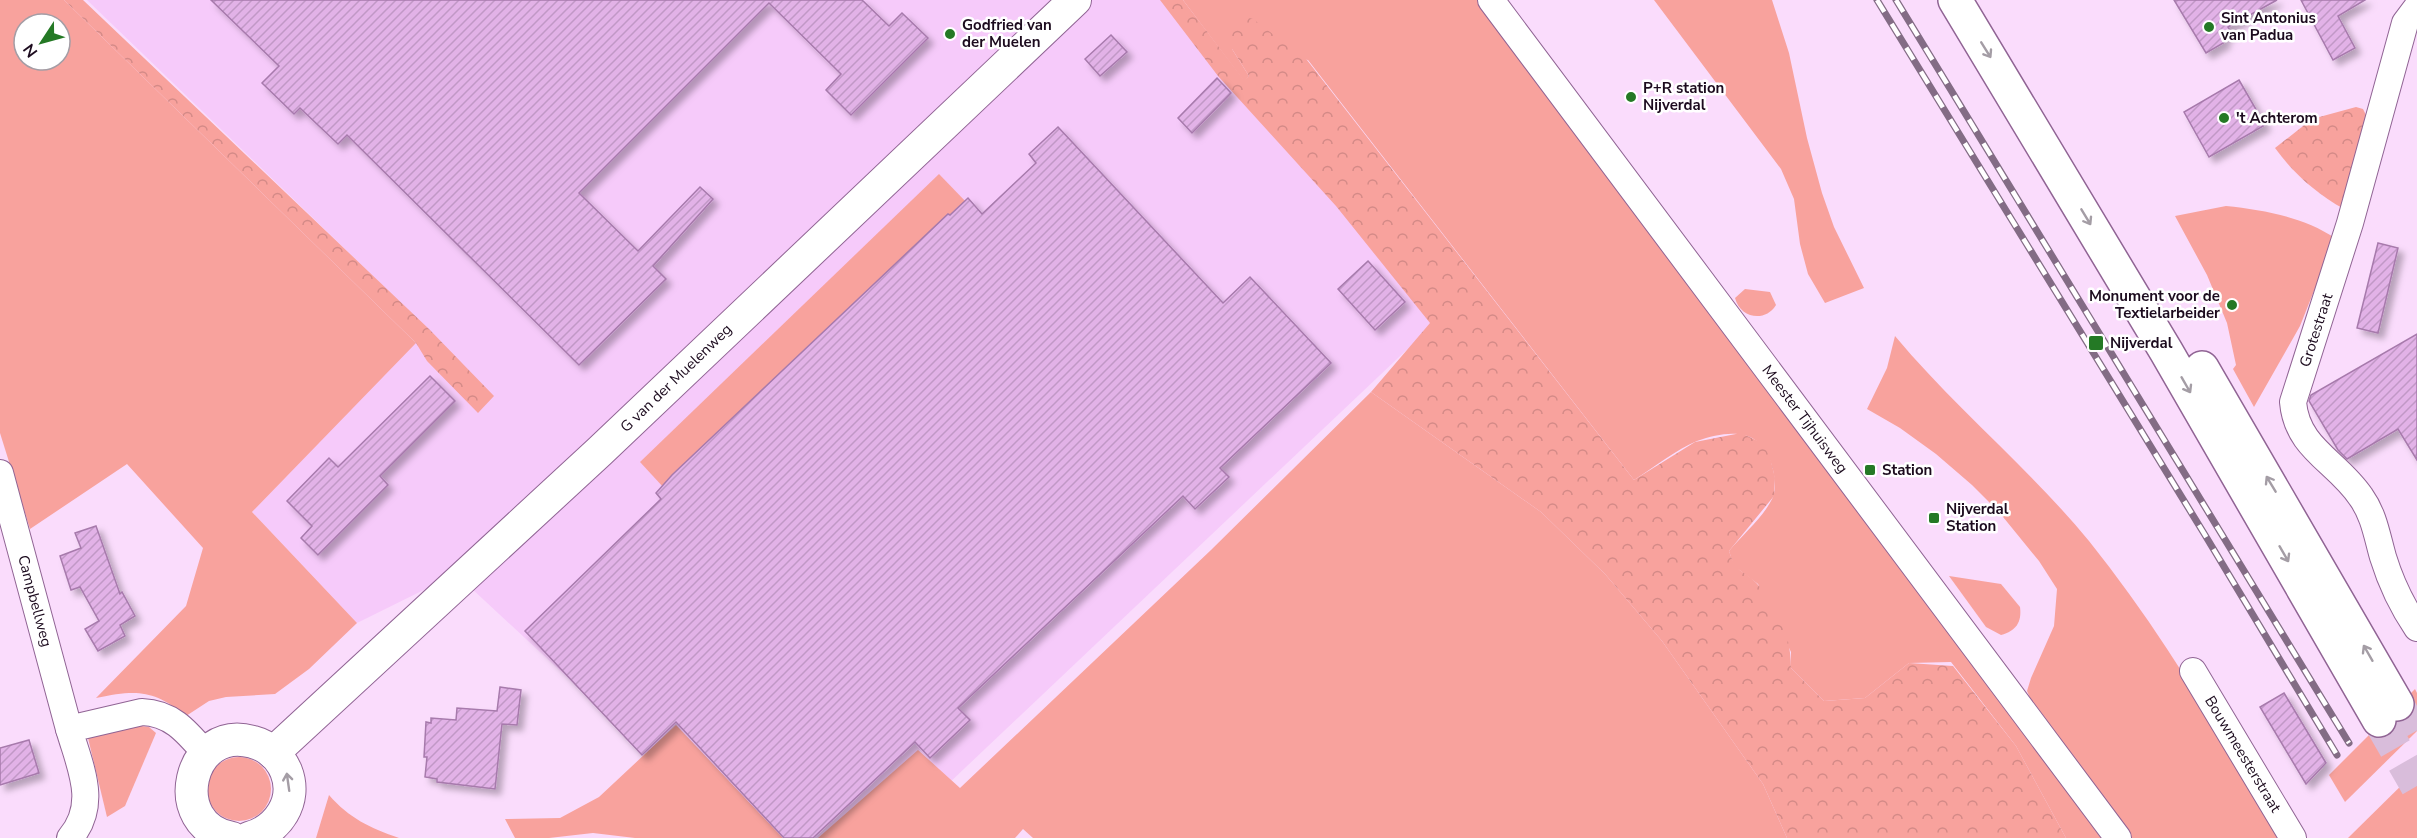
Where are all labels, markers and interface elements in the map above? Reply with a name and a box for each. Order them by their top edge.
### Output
place label: Sint Antonius van Padua [2220,8,2316,45]
north arrow [12,12,72,72]
place label: Godfried van der Muelen [962,15,1052,52]
marker: Sint Antonius van Padua [2202,20,2216,34]
marker: Godfried van der Muelen [943,27,957,41]
text: N [18,39,43,62]
one-way arrow [1980,41,1992,58]
place label: P+R station Nijverdal [1643,78,1724,115]
marker: P+R station Nijverdal [1624,90,1638,104]
place label: 't Achterom [2236,108,2318,128]
marker: 't Achterom [2217,111,2231,125]
one-way arrow [2081,208,2093,225]
place label: Monument voor de Textielarbeider [2089,286,2220,323]
street label: Grotestraat [2295,290,2338,369]
marker: Monument voor de Textielarbeider [2225,298,2239,312]
street label: G van der Muelenweg [616,319,736,437]
place label: Nijverdal [2110,333,2173,353]
marker: Nijverdal [2087,334,2105,352]
street label: Meester Tijhuisweg [1758,361,1852,477]
one-way arrow [2180,376,2192,393]
place label: Station [1882,460,1932,480]
marker: Station [1863,463,1877,477]
one-way arrow [2265,476,2277,493]
place label: Nijverdal Station [1946,499,2009,536]
marker: Nijverdal Station [1927,511,1941,525]
one-way arrow [2278,545,2290,562]
street label: Campbellweg [13,553,57,649]
one-way arrow [2362,645,2374,662]
street label: Bouwmeesterstraat [2200,692,2286,817]
one-way arrow [282,773,293,792]

